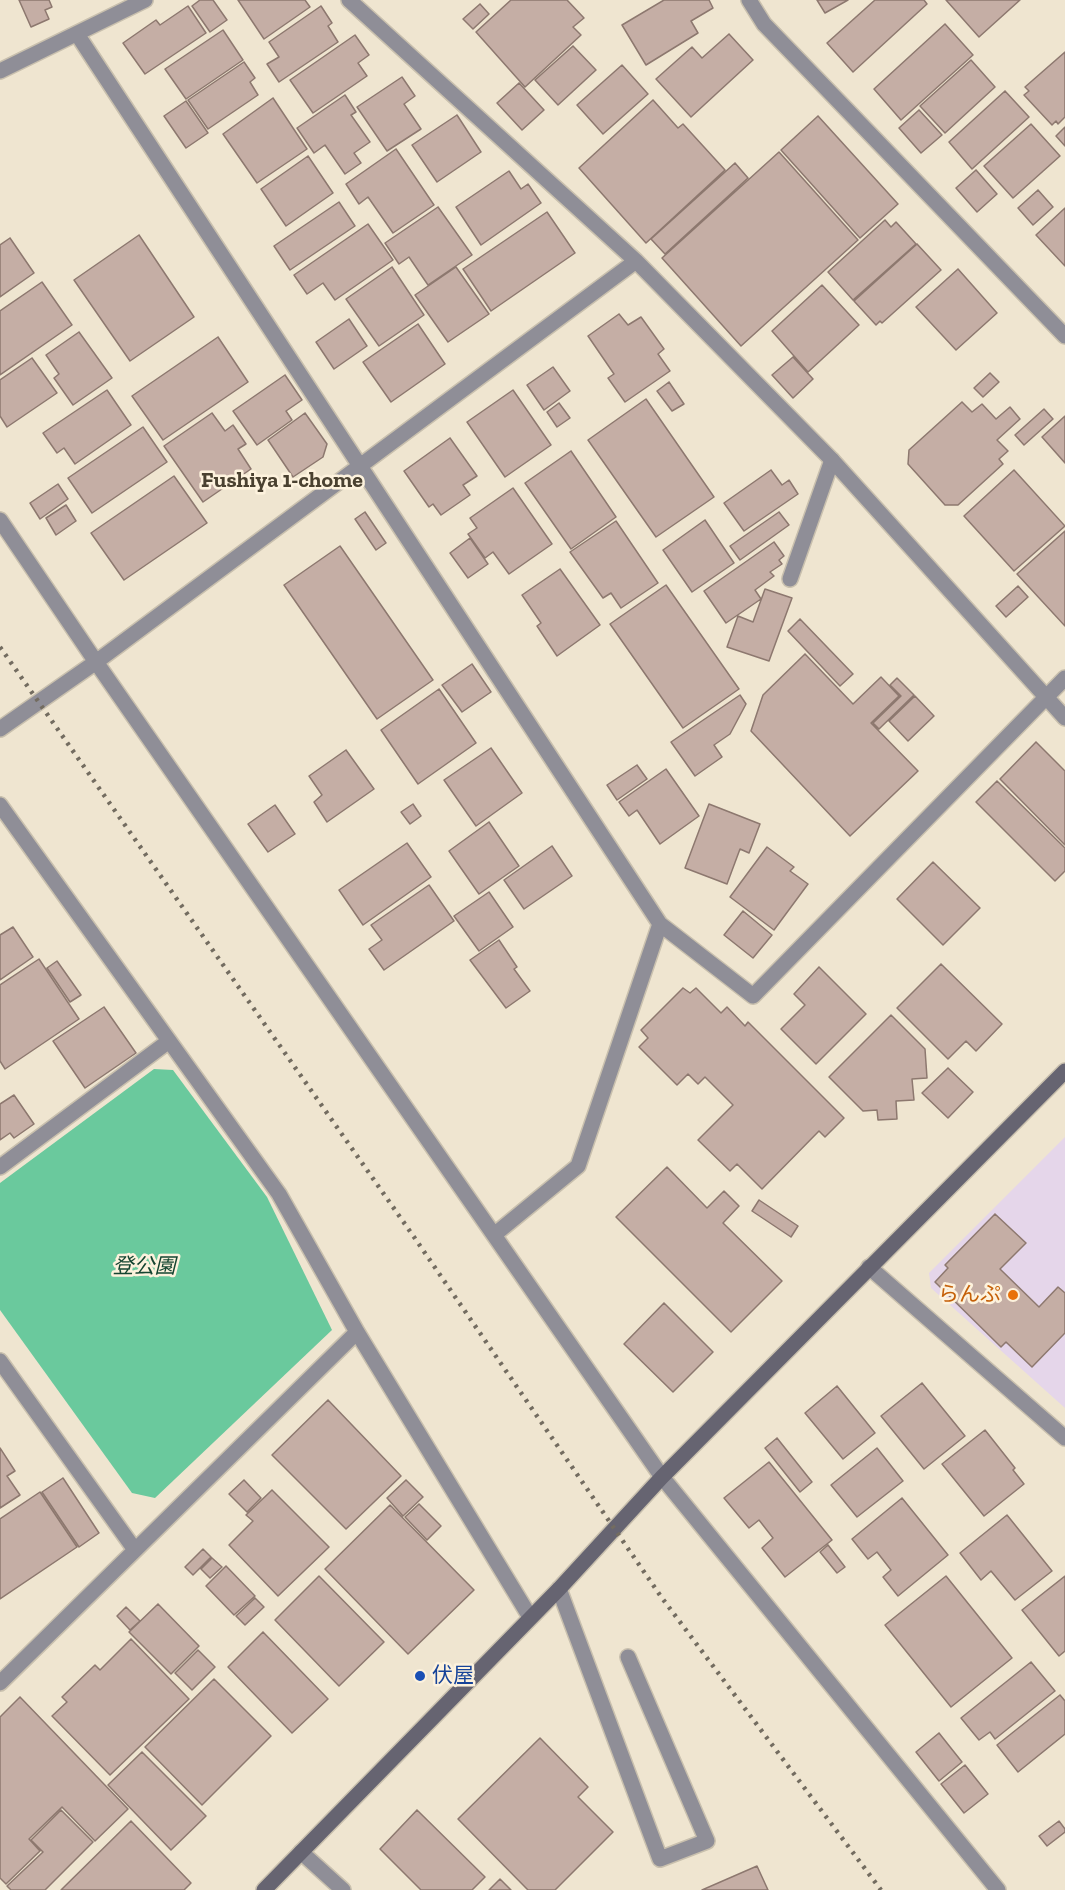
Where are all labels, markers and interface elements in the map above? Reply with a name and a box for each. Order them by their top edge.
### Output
district label: Fushiya 1-chome [201,468,363,494]
park label: 登公園 [113,1254,175,1280]
place label: らんぷ [938,1282,1001,1308]
marker: らんぷ [1006,1288,1020,1302]
place label: 伏屋 [432,1663,474,1689]
marker: 伏屋 [413,1669,427,1683]

